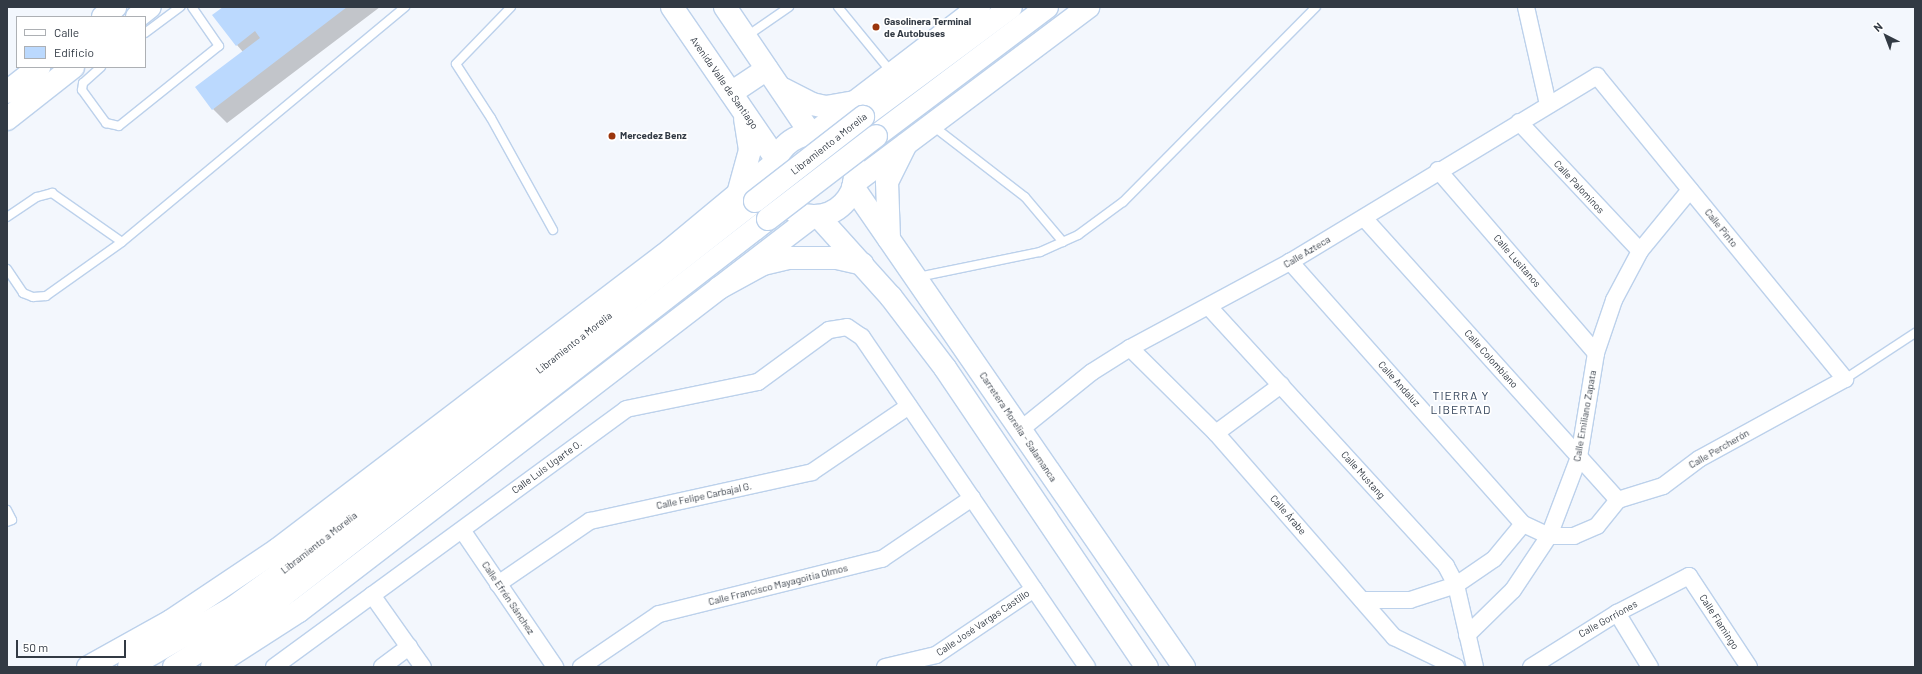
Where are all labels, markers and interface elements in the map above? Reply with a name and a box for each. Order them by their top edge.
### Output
place label: Gasolinera Terminal de Autobuses [884,15,971,38]
legend [16,16,146,68]
north arrow [1866,16,1906,56]
text: N [1871,19,1885,34]
marker: Gasolinera Terminal de Autobuses [871,22,881,32]
text: Calle [54,25,79,39]
street label: Avenida Valle de Santiago [688,35,760,131]
text: Edificio [54,45,94,59]
street label: Libramiento a Morelia [788,110,870,178]
place label: Mercedez Benz [620,130,687,142]
marker: Mercedez Benz [607,131,617,141]
street label: Calle Palominos [1551,158,1607,216]
street label: Calle Pinto [1702,206,1740,250]
street label: Calle Lusitanos [1491,232,1543,290]
street label: Calle Azteca [1281,233,1333,271]
street label: Libramiento a Morelia [533,309,615,377]
street label: Calle Colombiano [1462,327,1520,391]
street label: Calle Andaluz [1375,359,1423,409]
street label: Calle Emiliano Zapata [1571,369,1599,463]
street label: Carretera Morelia - Salamanca [977,370,1059,484]
district label: TIERRA Y LIBERTAD [1431,389,1491,417]
street label: Calle Percherón [1687,427,1751,471]
street label: Calle Luis Ugarte O. [510,437,584,497]
street label: Calle Mustang [1339,449,1387,501]
street label: Calle Felipe Carbajal G. [655,480,753,512]
street label: Calle Árabe [1268,493,1308,537]
street label: Libramiento a Morelia [278,509,360,577]
street label: Calle Efrén Sánchez [479,559,537,637]
street label: Calle Francisco Mayagoitia Olmos [707,562,849,608]
street label: Calle José Vargas Castillo [934,587,1032,659]
street label: Calle Flamingo [1697,592,1741,652]
street label: Calle Gorriones [1577,598,1639,640]
scale bar [18,632,128,658]
text: 50 m [23,640,48,654]

